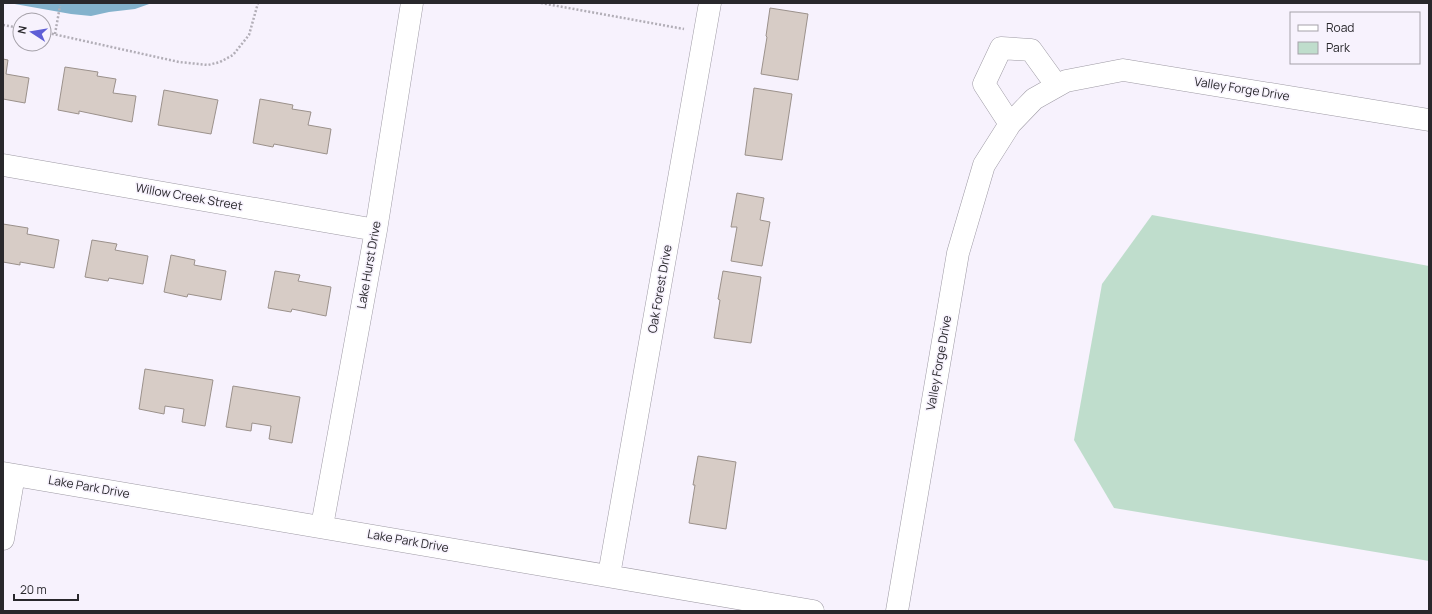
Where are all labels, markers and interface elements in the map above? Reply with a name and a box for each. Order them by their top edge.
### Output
north arrow [12,12,52,52]
legend [1290,12,1420,64]
text: Road [1326,19,1354,36]
text: N [14,24,30,35]
text: Park [1326,39,1351,56]
street label: Valley Forge Drive [1193,73,1291,104]
street label: Willow Creek Street [134,179,244,214]
street label: Lake Hurst Drive [352,220,385,310]
street label: Oak Forest Drive [643,243,676,334]
street label: Valley Forge Drive [922,314,955,412]
street label: Lake Park Drive [47,471,131,502]
street label: Lake Park Drive [366,525,450,556]
scale bar [14,576,78,602]
text: 20 m [20,581,47,598]

